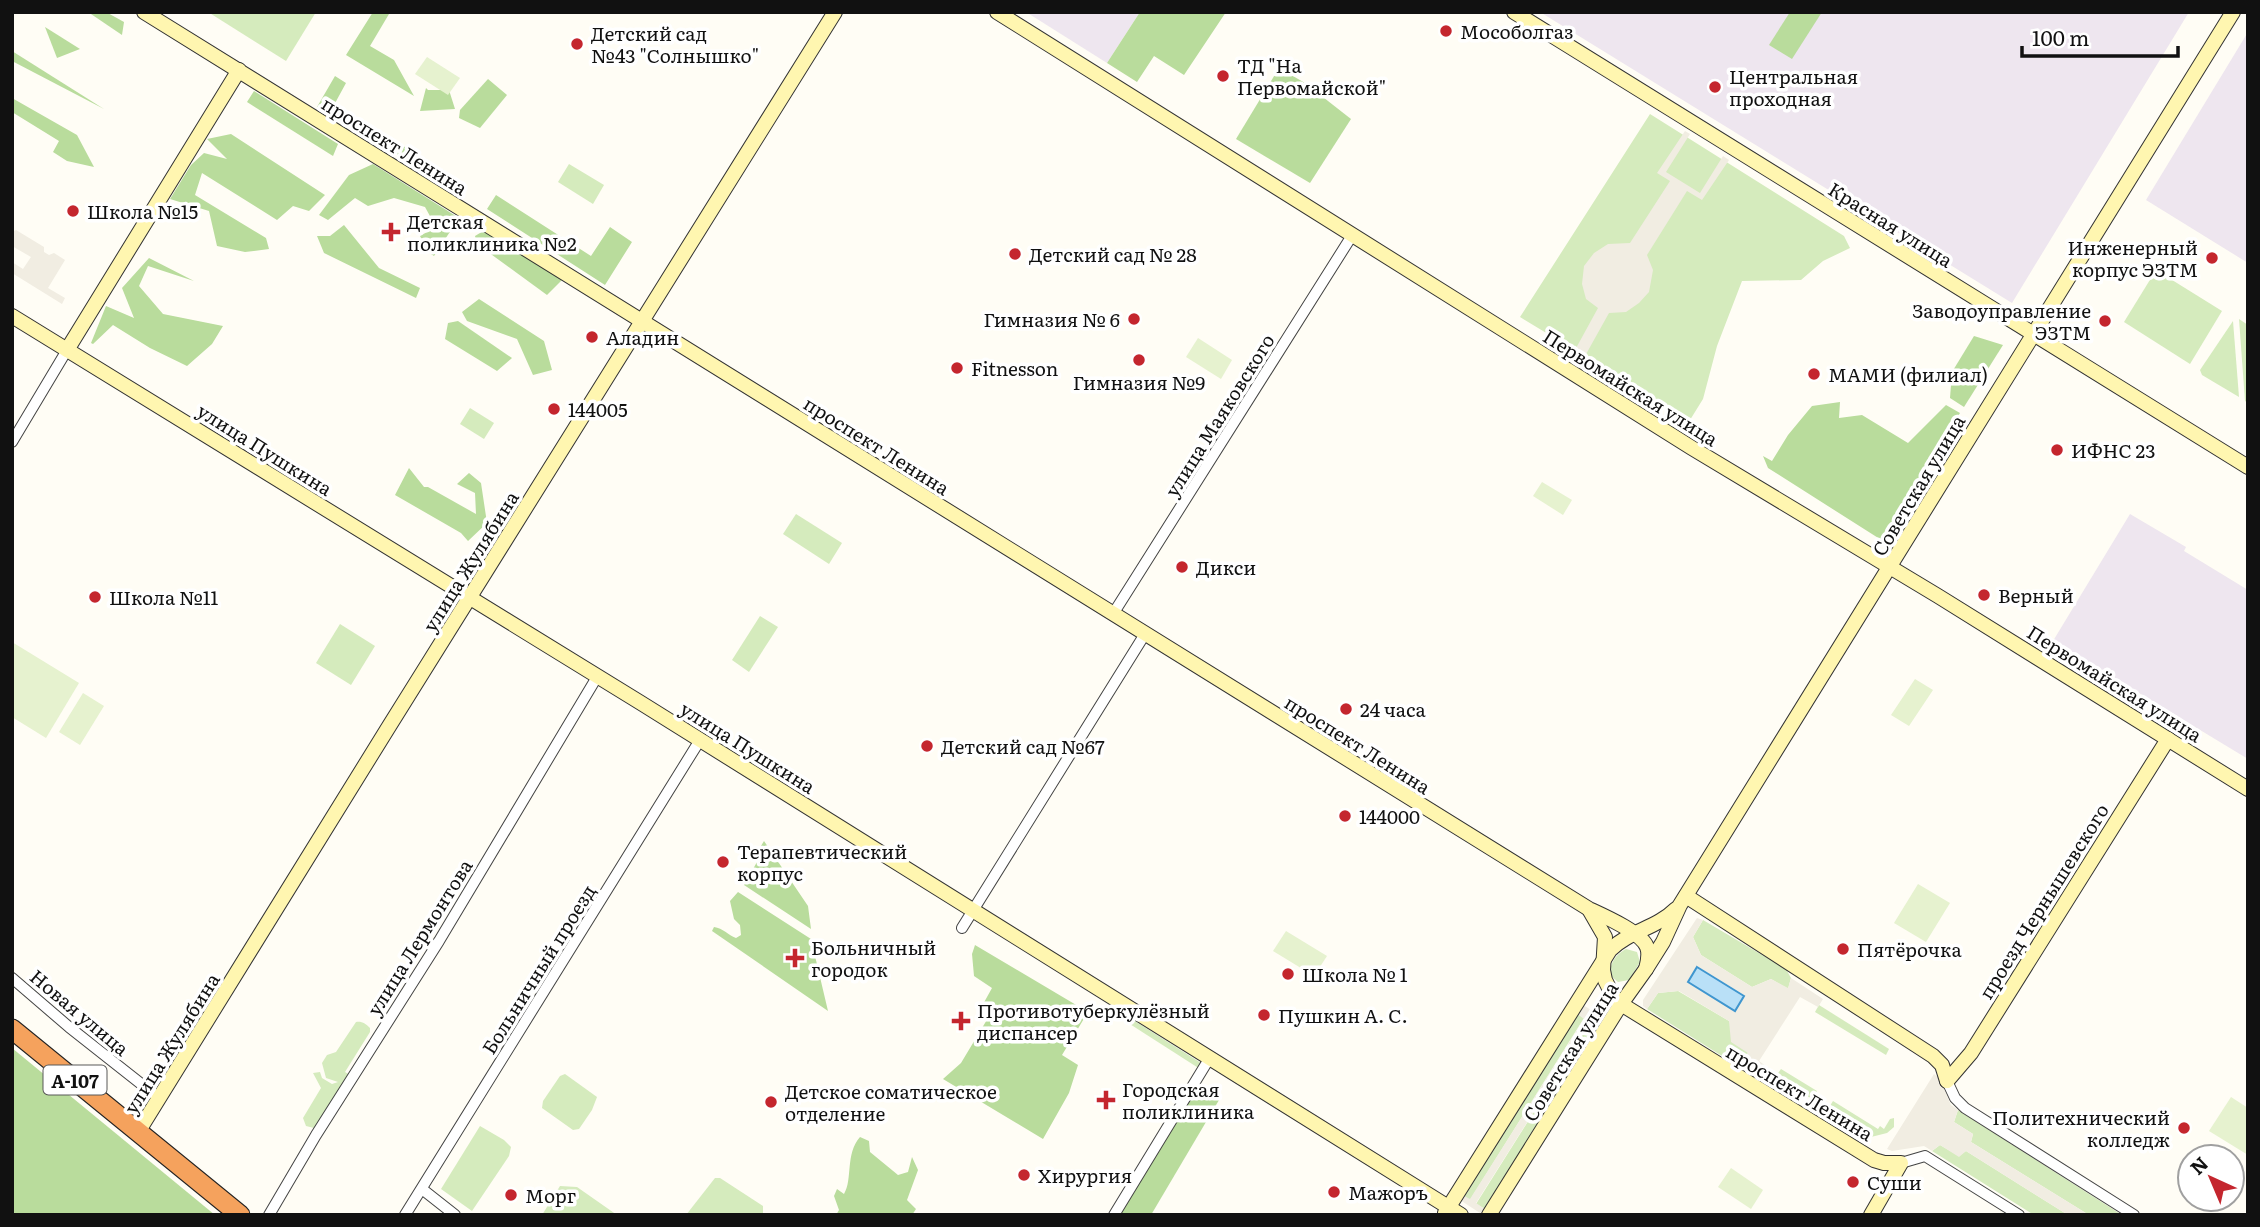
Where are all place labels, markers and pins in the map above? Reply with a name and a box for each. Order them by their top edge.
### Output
place label: Мособолгаз [1460,17,1574,45]
place label: Детский сад №43 "Солнышко" [591,19,759,69]
marker: Мособолгаз [1438,23,1454,39]
marker: Детский сад №43 "Солнышко" [569,36,585,52]
place label: ТД "На Первомайской" [1237,51,1386,101]
place label: Центральная проходная [1729,62,1858,112]
marker: ТД "На Первомайской" [1215,68,1231,84]
marker: Центральная проходная [1707,79,1723,95]
place label: Школа №15 [87,197,199,225]
marker: Школа №15 [65,203,81,219]
place label: Детская поликлиника №2 [407,207,577,257]
marker: Детская поликлиника №2 [381,222,401,242]
place label: Инженерный корпус ЭЗТМ [2067,233,2198,283]
place label: Детский сад № 28 [1029,240,1197,268]
marker: Детский сад № 28 [1007,246,1023,262]
marker: Инженерный корпус ЭЗТМ [2204,250,2220,266]
place label: Заводоуправление ЭЗТМ [1912,296,2091,346]
place label: Гимназия № 6 [983,305,1120,333]
marker: Гимназия № 6 [1126,311,1142,327]
marker: Заводоуправление ЭЗТМ [2097,313,2113,329]
place label: Аладин [606,323,679,351]
marker: Аладин [584,329,600,345]
marker: Гимназия №9 [1131,352,1147,368]
place label: Fitnesson [971,354,1058,382]
marker: Fitnesson [949,360,965,376]
place label: МАМИ (филиал) [1828,360,1988,388]
marker: МАМИ (филиал) [1806,366,1822,382]
place label: Гимназия №9 [1073,368,1205,396]
place label: 144005 [568,395,628,423]
marker: 144005 [546,401,562,417]
place label: ИФНС 23 [2071,436,2156,464]
marker: ИФНС 23 [2049,442,2065,458]
place label: Дикси [1196,553,1256,581]
marker: Дикси [1174,559,1190,575]
place label: Верный [1998,581,2074,609]
place label: Школа №11 [109,583,219,611]
marker: Верный [1976,587,1992,603]
marker: Школа №11 [87,589,103,605]
place label: 24 часа [1360,695,1427,723]
marker: 24 часа [1338,701,1354,717]
place label: Детский сад №67 [941,732,1105,760]
marker: Детский сад №67 [919,738,935,754]
place label: 144000 [1359,802,1420,830]
marker: 144000 [1337,808,1353,824]
place label: Терапевтический корпус [737,837,907,887]
marker: Терапевтический корпус [715,854,731,870]
place label: Больничный городок [811,933,936,983]
place label: Пятёрочка [1857,935,1962,963]
marker: Пятёрочка [1835,941,1851,957]
marker: Больничный городок [785,948,805,968]
place label: Школа № 1 [1302,960,1408,988]
marker: Школа № 1 [1280,966,1296,982]
place label: Противотуберкулёзный диспансер [977,996,1210,1046]
place label: Пушкин А. С. [1278,1001,1408,1029]
marker: Пушкин А. С. [1256,1007,1272,1023]
marker: Противотуберкулёзный диспансер [951,1011,971,1031]
place label: Городская поликлиника [1122,1075,1255,1125]
place label: Детское соматическое отделение [785,1077,997,1127]
marker: Городская поликлиника [1096,1090,1116,1110]
marker: Детское соматическое отделение [763,1094,779,1110]
place label: Политехнический колледж [1992,1103,2170,1153]
marker: Политехнический колледж [2176,1120,2192,1136]
place label: Хирургия [1038,1161,1132,1189]
marker: Хирургия [1016,1167,1032,1183]
place label: Суши [1867,1168,1922,1196]
marker: Суши [1845,1174,1861,1190]
place label: Мажоръ [1348,1178,1428,1206]
place label: Морг [525,1181,576,1209]
marker: Мажоръ [1326,1184,1342,1200]
marker: Морг [503,1187,519,1203]

